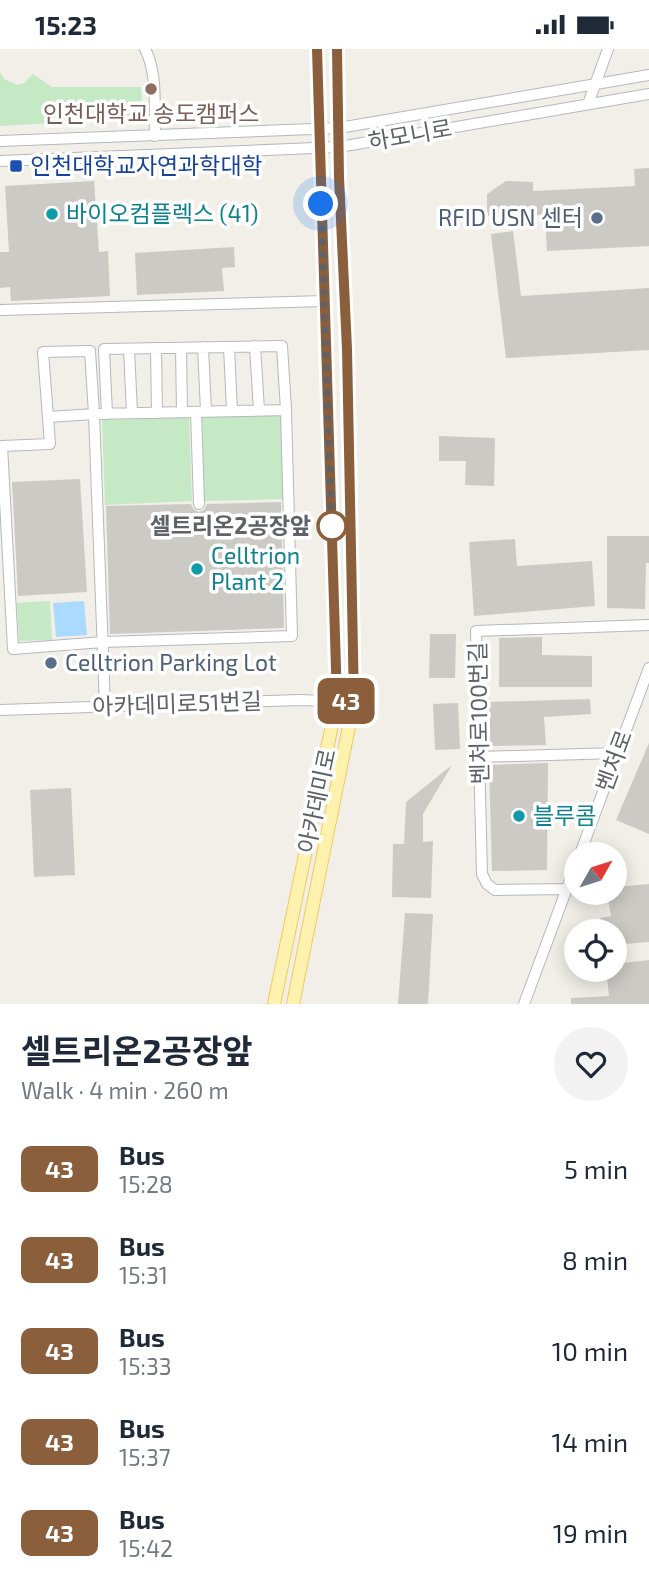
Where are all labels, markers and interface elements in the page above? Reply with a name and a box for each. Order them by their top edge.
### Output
text: 15:23 [35,9,97,40]
marker: 인천대학교 송도캠퍼스 [143,81,159,97]
place label: 인천대학교 송도캠퍼스 [43,99,259,127]
street label: 하모니로 [366,113,454,155]
place label: 인천대학교자연과학대학 [30,151,263,179]
marker: 인천대학교자연과학대학 [8,158,24,174]
your location [303,186,338,221]
place label: 바이오컴플렉스 (41) [66,199,259,227]
place label: RFID USN 센터 [438,203,583,231]
marker: 바이오컴플렉스 (41) [44,206,60,222]
marker: RFID USN 센터 [589,210,605,226]
place label: 셀트리온2공장앞 [150,511,311,539]
marker: 셀트리온2공장앞 [317,511,347,541]
place label: Celltrion Plant 2 [211,541,300,595]
marker: Celltrion Plant 2 [189,561,205,577]
street label: 벤처로100번길 [463,641,493,785]
place label: Celltrion Parking Lot [65,648,277,676]
marker: Celltrion Parking Lot [43,655,59,671]
line badge: 43 [314,678,378,724]
street label: 아카데미로51번길 [92,686,262,720]
text: 43 [332,686,360,715]
street label: 벤처로 [589,726,637,795]
street label: 아카데미로 [291,746,341,855]
place label: 블루콤 [533,801,596,829]
marker: 블루콤 [511,808,527,824]
north arrow [564,842,626,905]
map controls [564,842,627,982]
button: locate [564,919,627,982]
button: heart [554,1027,628,1101]
text: 셀트리온2공장앞 [21,1030,253,1070]
text: Walk · 4 min · 260 m [21,1076,229,1104]
text: Bus [119,1139,165,1170]
text: 5 min [564,1153,628,1184]
text: 43 [45,1154,74,1183]
text: 15:28 [119,1170,173,1198]
text: Bus [119,1230,165,1261]
text: 8 min [562,1244,628,1275]
text: 43 [45,1245,74,1274]
text: 15:31 [119,1261,168,1289]
text: Bus [119,1321,165,1352]
text: 10 min [552,1335,628,1366]
text: 43 [45,1336,74,1365]
text: 15:33 [119,1352,172,1380]
text: Bus [119,1412,165,1443]
text: 14 min [552,1426,628,1457]
text: 43 [45,1427,74,1456]
text: 15:37 [119,1443,170,1471]
text: Bus [119,1503,165,1534]
text: 19 min [553,1517,628,1548]
text: 43 [45,1518,74,1547]
text: 15:42 [119,1534,173,1562]

